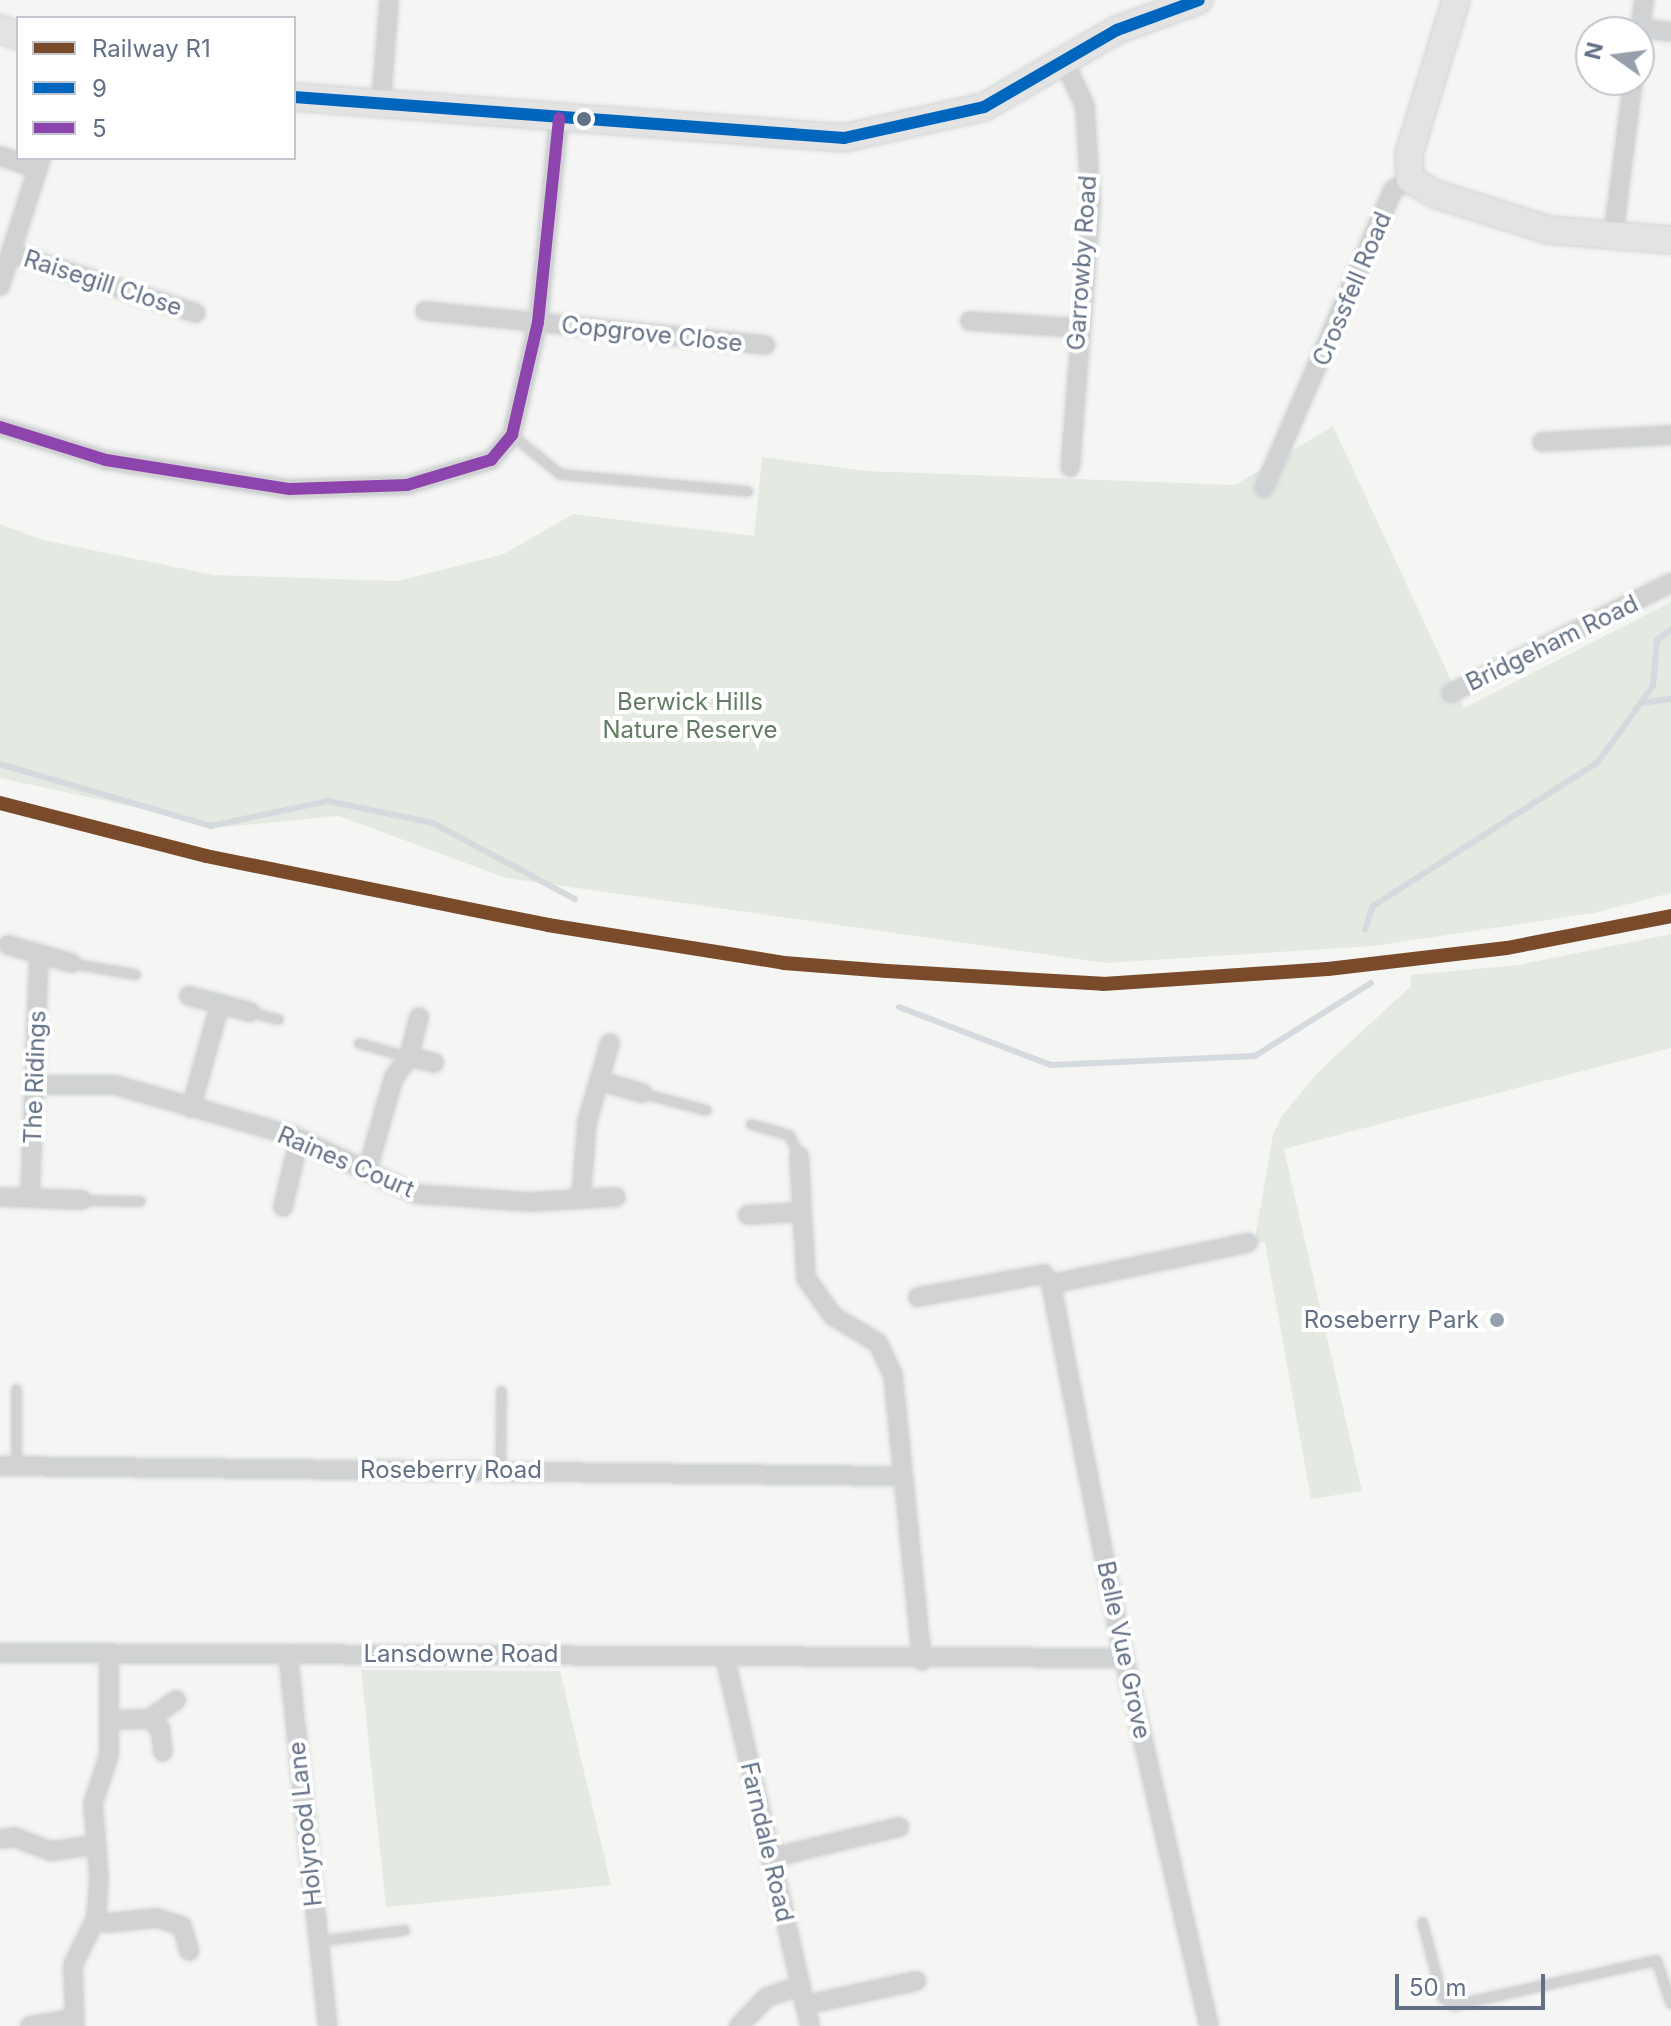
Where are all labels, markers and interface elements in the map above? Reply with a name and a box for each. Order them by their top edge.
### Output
legend [16,16,296,160]
north arrow [1575,16,1655,96]
text: Railway R1 [92,34,211,63]
text: N [1579,39,1608,62]
text: 9 [92,74,107,103]
unlabelled marker [576,111,592,127]
text: 5 [92,114,107,143]
street label: Garrowby Road [1062,175,1102,351]
street label: Crossfell Road [1307,208,1397,370]
street label: Raisegill Close [20,244,186,322]
street label: Copgrove Close [560,310,744,358]
street label: Bridgeham Road [1461,589,1643,697]
park label: Berwick Hills Nature Reserve [602,688,778,744]
street label: The Ridings [18,1010,52,1144]
street label: Raines Court [273,1120,419,1204]
place label: Roseberry Park [1304,1306,1479,1334]
marker: Roseberry Park [1486,1309,1508,1331]
street label: Roseberry Road [360,1456,542,1484]
street label: Belle Vue Grove [1091,1558,1157,1742]
street label: Lansdowne Road [364,1640,558,1668]
street label: Holyrood Lane [282,1740,328,1908]
street label: Farndale Road [735,1759,799,1925]
scale bar [1399,1958,1549,2008]
text: 50 m [1409,1973,1467,2002]

